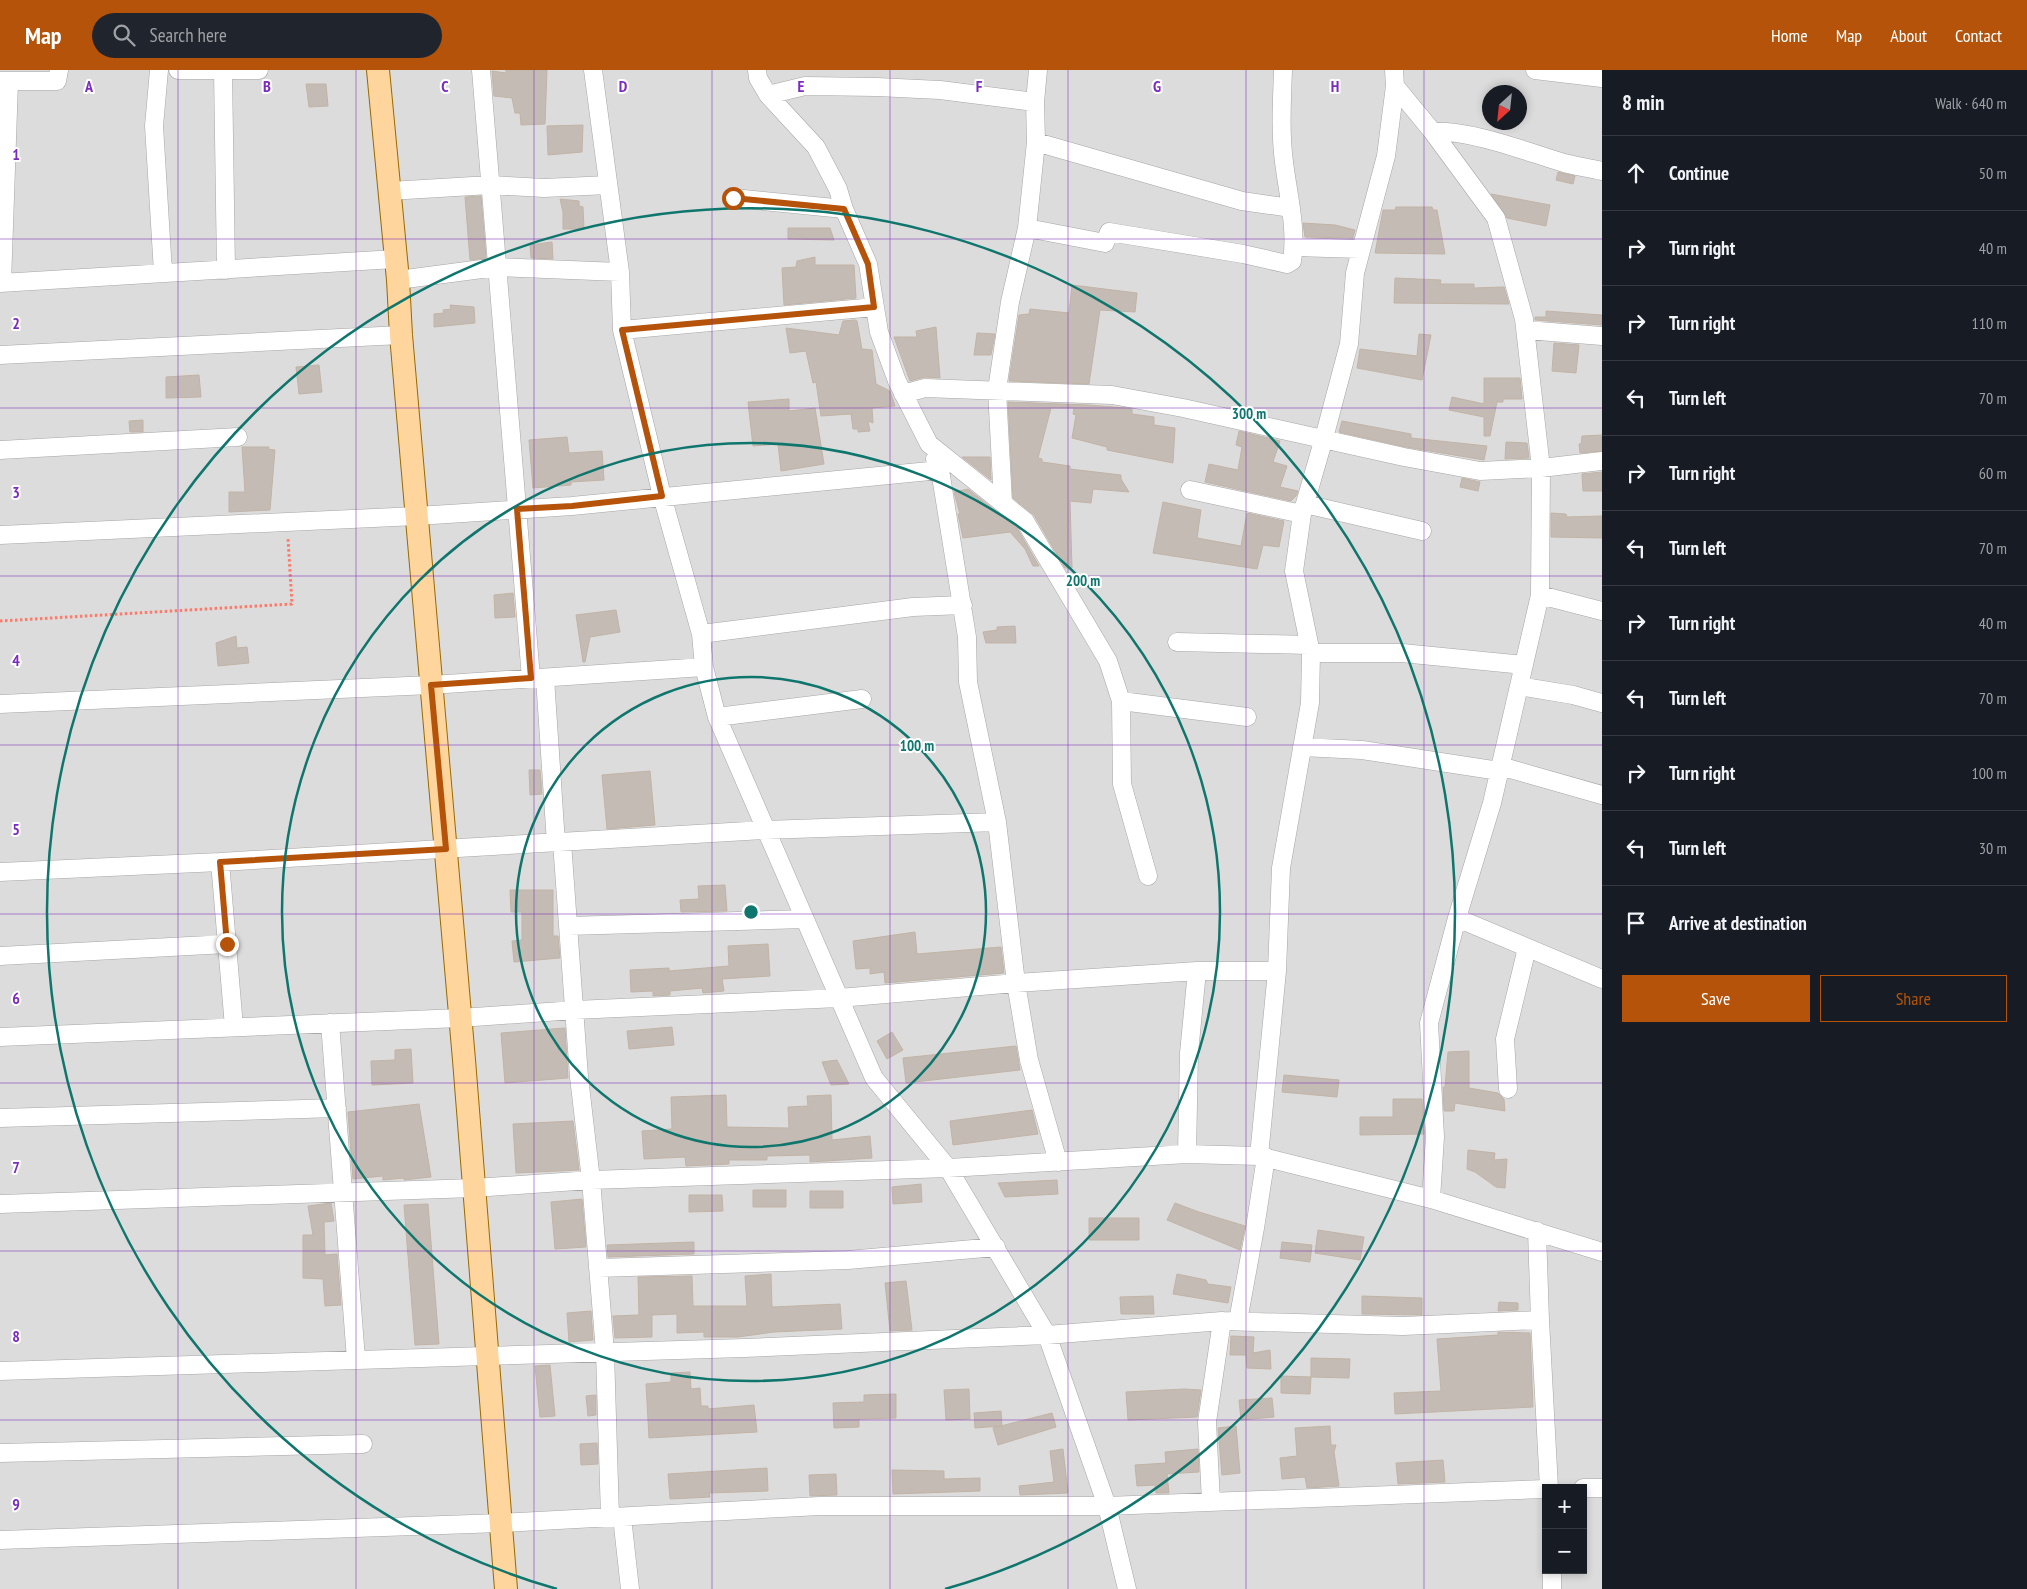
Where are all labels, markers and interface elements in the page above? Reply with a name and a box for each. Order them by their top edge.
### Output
search box [92,13,442,58]
text: Map [25,20,62,51]
icon: search [110,21,138,49]
text: Search here [150,23,227,47]
text: Home [1771,24,1808,47]
text: Map [1836,24,1862,47]
text: About [1890,24,1927,47]
text: Contact [1955,24,2002,47]
text: A [84,76,94,96]
text: B [263,76,271,96]
text: C [441,76,449,96]
text: D [619,76,628,96]
text: E [798,76,805,96]
text: F [976,76,983,96]
text: G [1153,76,1161,96]
text: H [1331,76,1339,96]
north arrow [1482,85,1527,130]
text: 8 min [1622,89,1664,116]
text: Walk · 640 m [1935,93,2007,113]
text: 1 [12,144,20,164]
icon: ahead [1622,159,1650,187]
text: Continue [1669,161,1729,185]
text: 50 m [1979,163,2007,183]
route start [722,187,745,210]
icon: right [1622,234,1650,262]
text: Turn right [1669,236,1735,260]
text: 40 m [1979,238,2007,258]
icon: right [1622,309,1650,337]
text: Turn right [1669,311,1735,335]
text: 2 [12,313,20,333]
text: 110 m [1972,313,2007,333]
icon: left [1622,384,1650,412]
text: Turn left [1669,386,1726,410]
text: 70 m [1979,388,2007,408]
text: 300 m [1232,404,1266,423]
icon: right [1622,459,1650,487]
text: Turn right [1669,461,1735,485]
text: 60 m [1979,463,2007,483]
text: 3 [12,482,20,502]
icon: left [1622,534,1650,562]
text: Turn left [1669,536,1726,560]
text: 70 m [1979,538,2007,558]
text: 200 m [1066,571,1100,590]
icon: right [1622,609,1650,637]
text: Turn right [1669,611,1735,635]
text: 40 m [1979,613,2007,633]
text: 4 [12,650,20,670]
icon: left [1622,684,1650,712]
text: Turn left [1669,686,1726,710]
text: 70 m [1979,688,2007,708]
text: 100 m [900,736,934,755]
icon: right [1622,759,1650,787]
text: Turn right [1669,761,1735,785]
text: 100 m [1972,763,2007,783]
text: 5 [12,819,20,839]
icon: left [1622,834,1650,862]
text: Turn left [1669,836,1726,860]
text: 30 m [1979,838,2007,858]
centre of rings [742,903,760,921]
icon: arrive [1622,909,1650,937]
text: Arrive at destination [1669,911,1807,935]
route end [216,933,239,956]
button: Save [1622,975,1810,1022]
button: Share [1820,975,2007,1022]
text: 6 [12,988,20,1008]
text: 7 [12,1157,20,1177]
text: 8 [12,1326,20,1346]
map controls [1542,1484,1587,1574]
button: + [1542,1484,1587,1529]
text: 9 [12,1494,20,1514]
button: − [1542,1529,1587,1574]

